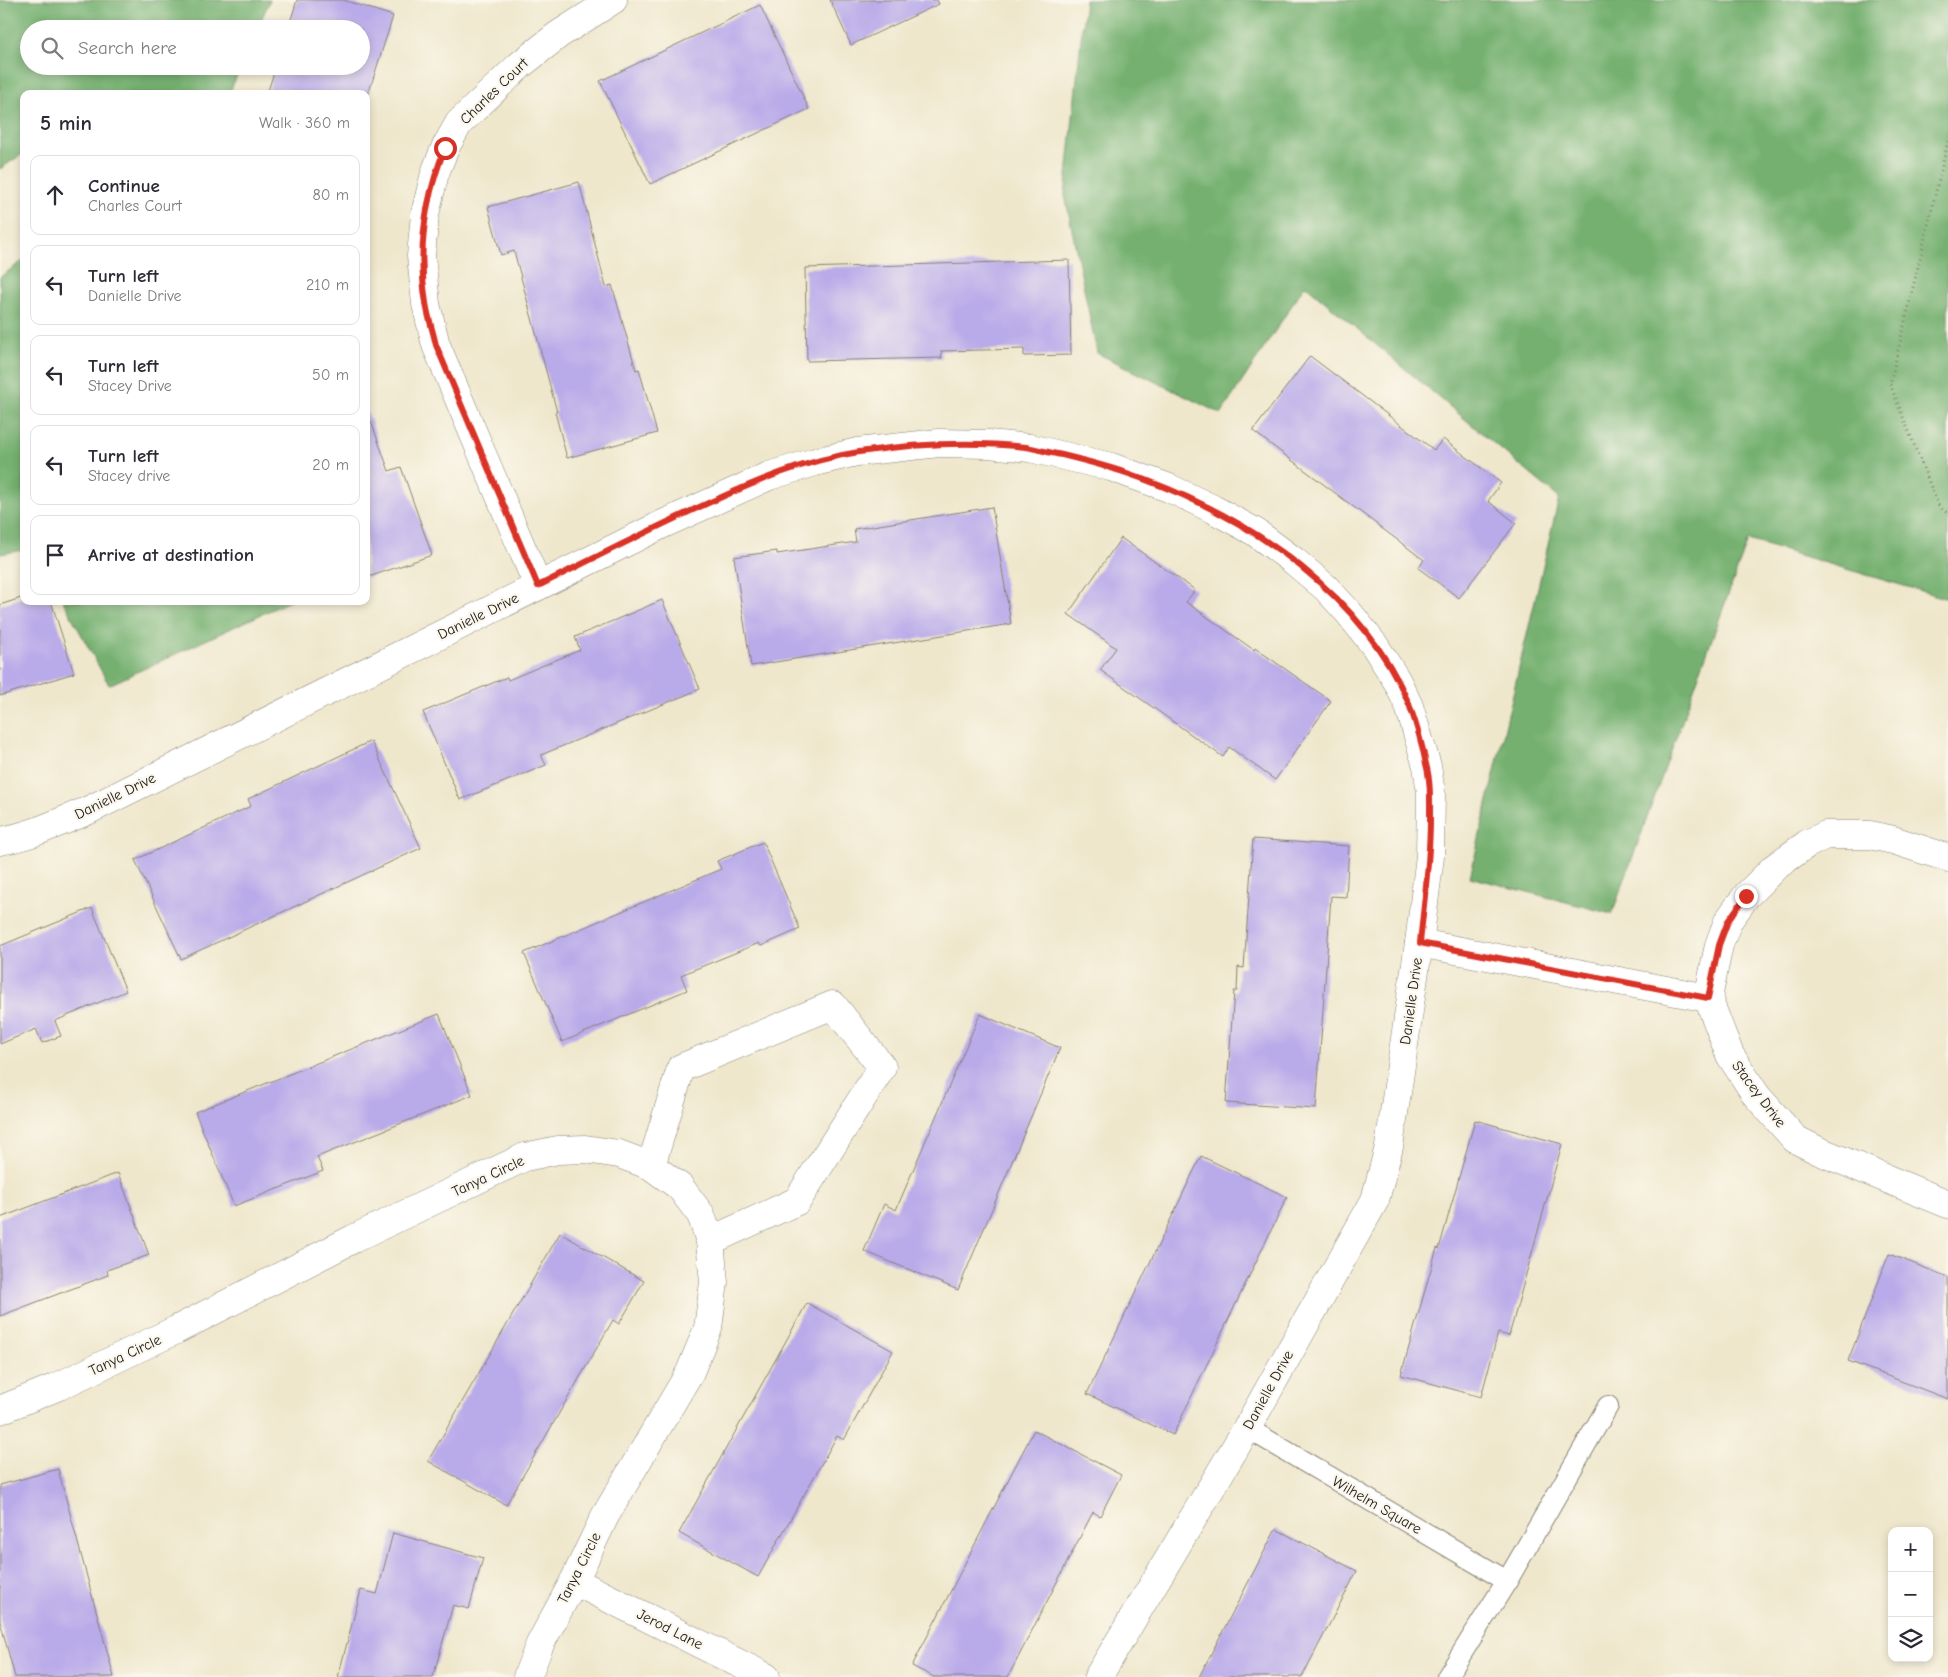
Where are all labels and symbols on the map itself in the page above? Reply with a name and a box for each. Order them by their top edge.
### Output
street label: Charles Court [456,53,532,128]
route start [434,137,457,160]
street label: Danielle Drive [435,588,522,643]
street label: Danielle Drive [72,768,159,823]
route end [1735,885,1758,908]
street label: Danielle Drive [1396,956,1426,1046]
street label: Stacey Drive [1728,1057,1790,1131]
street label: Tanya Circle [449,1151,528,1201]
street label: Tanya Circle [86,1330,165,1380]
street label: Danielle Drive [1239,1347,1297,1433]
street label: Wilhelm Square [1329,1472,1425,1538]
street label: Tanya Circle [553,1529,605,1607]
street label: Jerod Lane [634,1605,706,1654]

